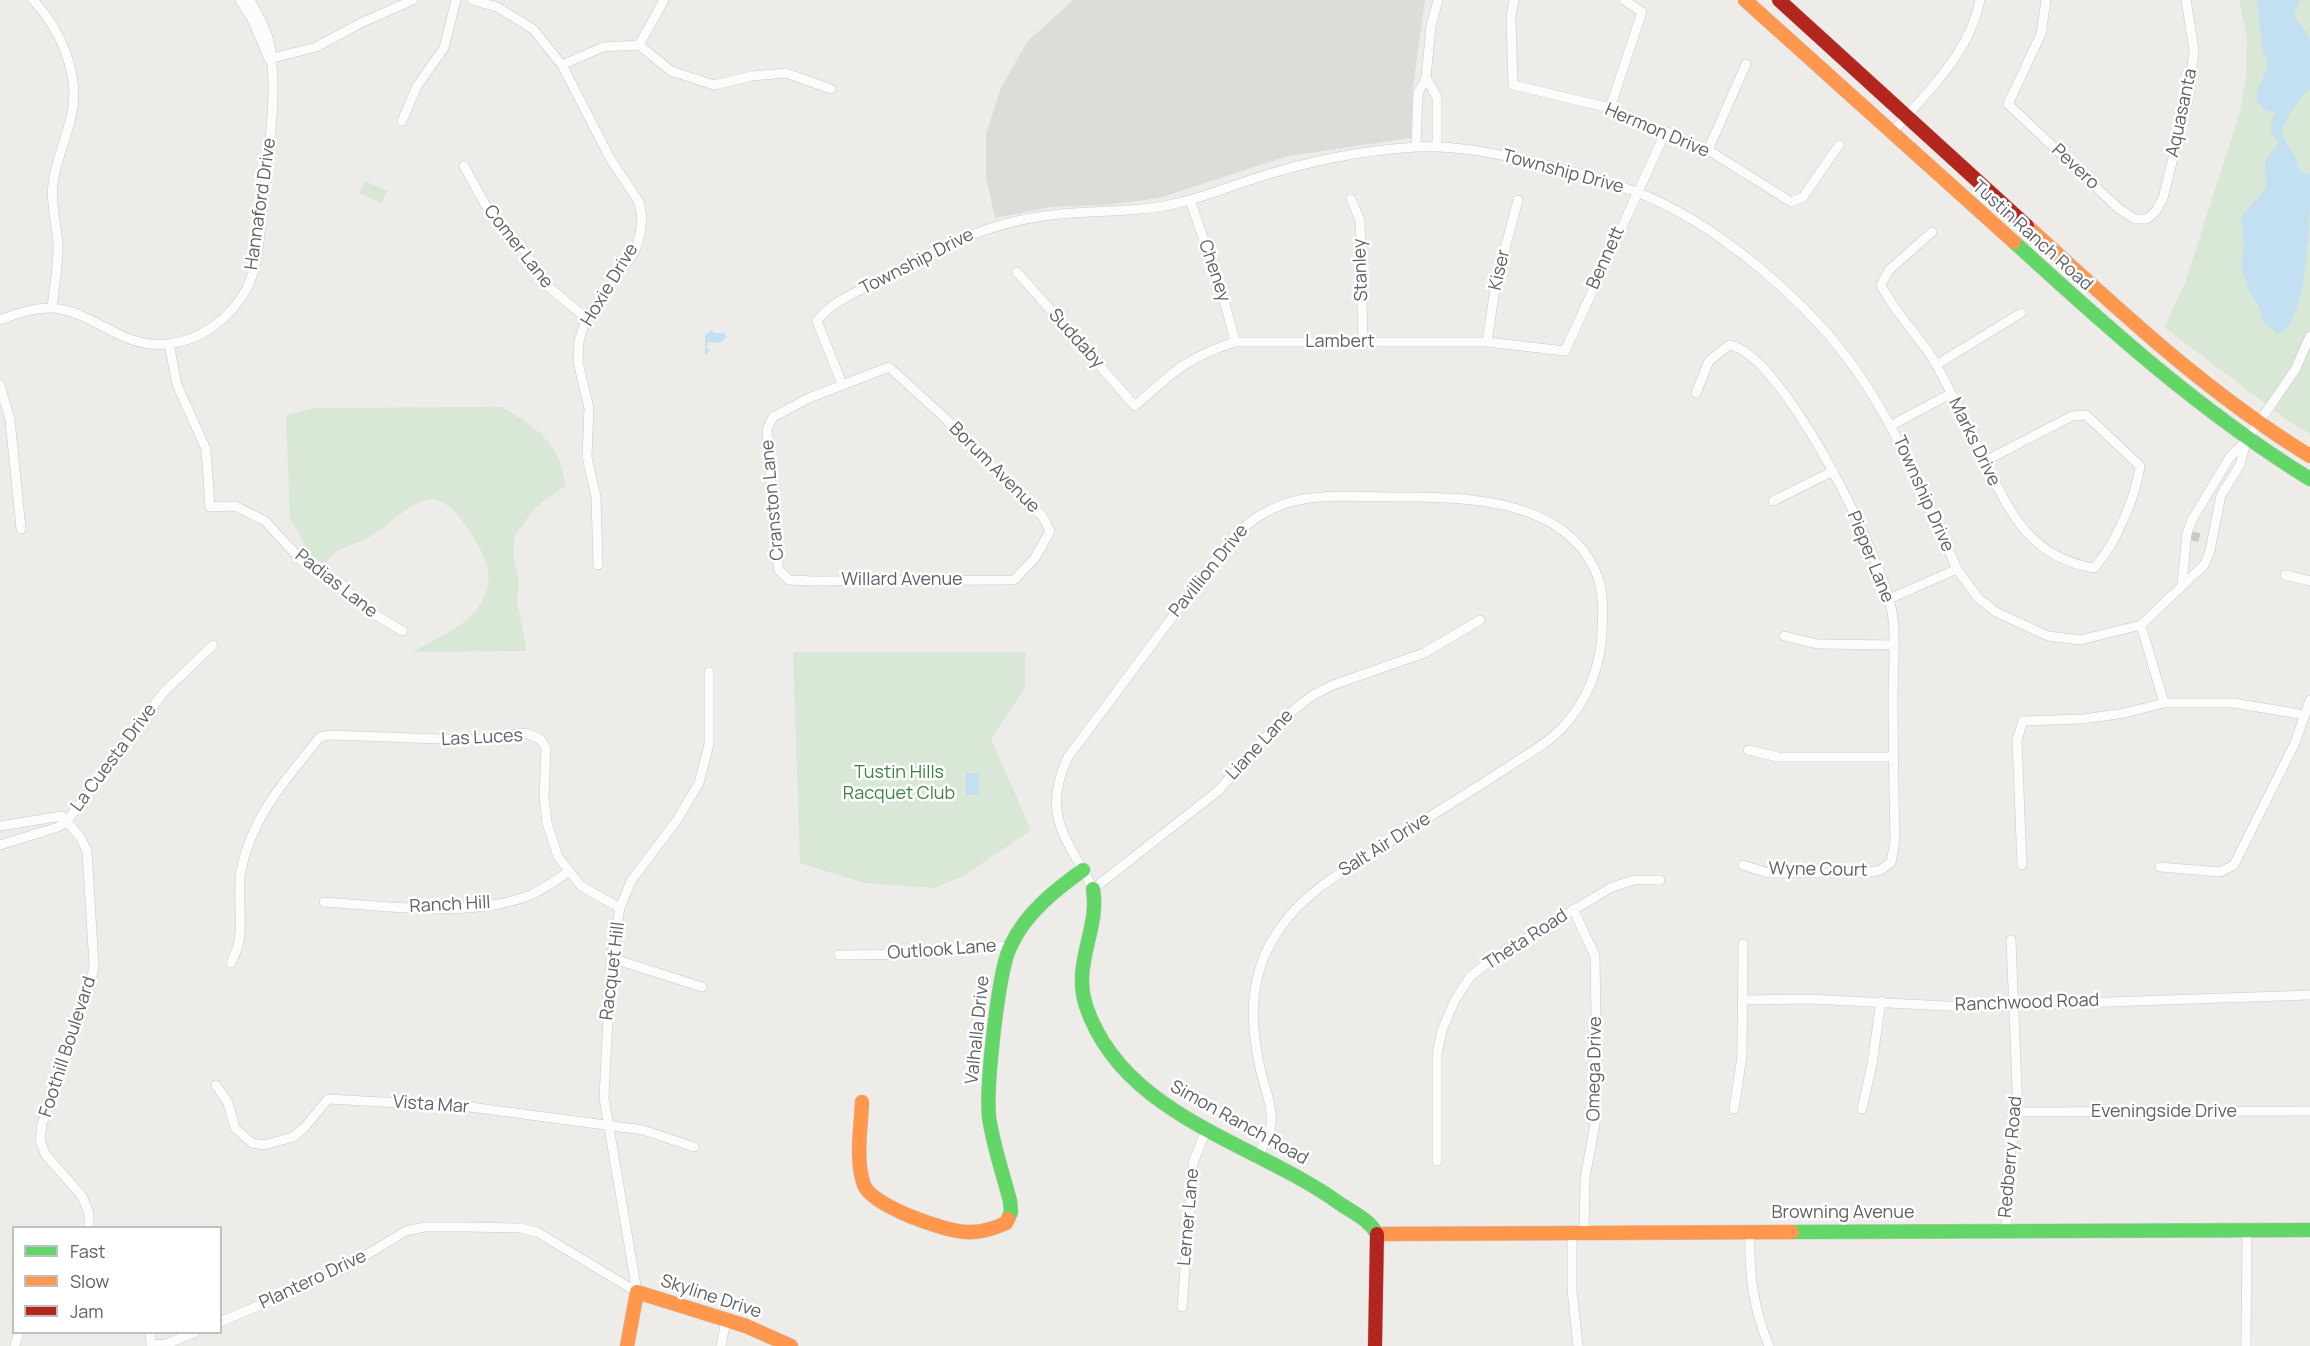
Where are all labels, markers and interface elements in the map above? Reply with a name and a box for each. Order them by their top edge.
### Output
street label: Aquasanta [2162,67,2202,159]
street label: Hermon Drive [1601,99,1713,163]
street label: Hannaford Drive [241,137,281,271]
street label: Pevero [2047,140,2103,194]
street label: Township Drive [1500,145,1626,199]
street label: Tustin Ranch Road [1967,176,2097,296]
street label: Comer Lane [479,201,557,293]
street label: Bennett [1583,223,1629,293]
street label: Township Drive [857,224,977,300]
street label: Cheney [1193,237,1235,305]
street label: Stanley [1349,238,1373,302]
street label: Hoxie Drive [577,240,643,330]
street label: Kiser [1485,247,1515,293]
street label: Suddaby [1044,305,1108,373]
street label: Lambert [1305,331,1375,353]
street label: Marks Drive [1943,394,2005,490]
street label: Borum Avenue [944,418,1044,518]
street label: Township Drive [1888,433,1958,555]
street label: Cranston Lane [757,439,789,561]
street label: Pieper Lane [1842,508,1898,606]
street label: Pavillion Drive [1165,520,1253,622]
street label: Padias Lane [290,545,382,623]
street label: Willard Avenue [841,569,963,591]
street label: La Cuesta Drive [66,700,162,816]
street label: Liane Lane [1222,705,1298,785]
street label: Las Luces [441,725,523,751]
park label: Tustin Hills Racquet Club [843,762,955,804]
street label: Salt Air Drive [1335,808,1435,882]
street label: Wyne Court [1768,858,1868,882]
street label: Ranch Hill [409,892,491,918]
street label: Theta Road [1480,905,1572,975]
street label: Racquet Hill [596,921,630,1021]
street label: Outlook Lane [887,935,997,965]
street label: Foothill Boulevard [35,974,101,1120]
street label: Valhalla Drive [962,975,994,1085]
street label: Ranchwood Road [1955,990,2099,1016]
street label: Omega Drive [1583,1016,1607,1122]
street label: Simon Ranch Road [1166,1076,1312,1170]
street label: Vista Mar [392,1092,470,1118]
street label: Redberry Road [1995,1095,2027,1219]
street label: Eveningside Drive [2091,1101,2237,1123]
street label: Lerner Lane [1174,1167,1204,1267]
street label: Browning Avenue [1772,1202,1914,1224]
legend [12,1226,222,1334]
text: Fast [70,1239,105,1263]
street label: Plantero Drive [256,1246,370,1314]
text: Slow [70,1269,109,1293]
street label: Skyline Drive [658,1271,764,1323]
text: Jam [70,1299,104,1323]

